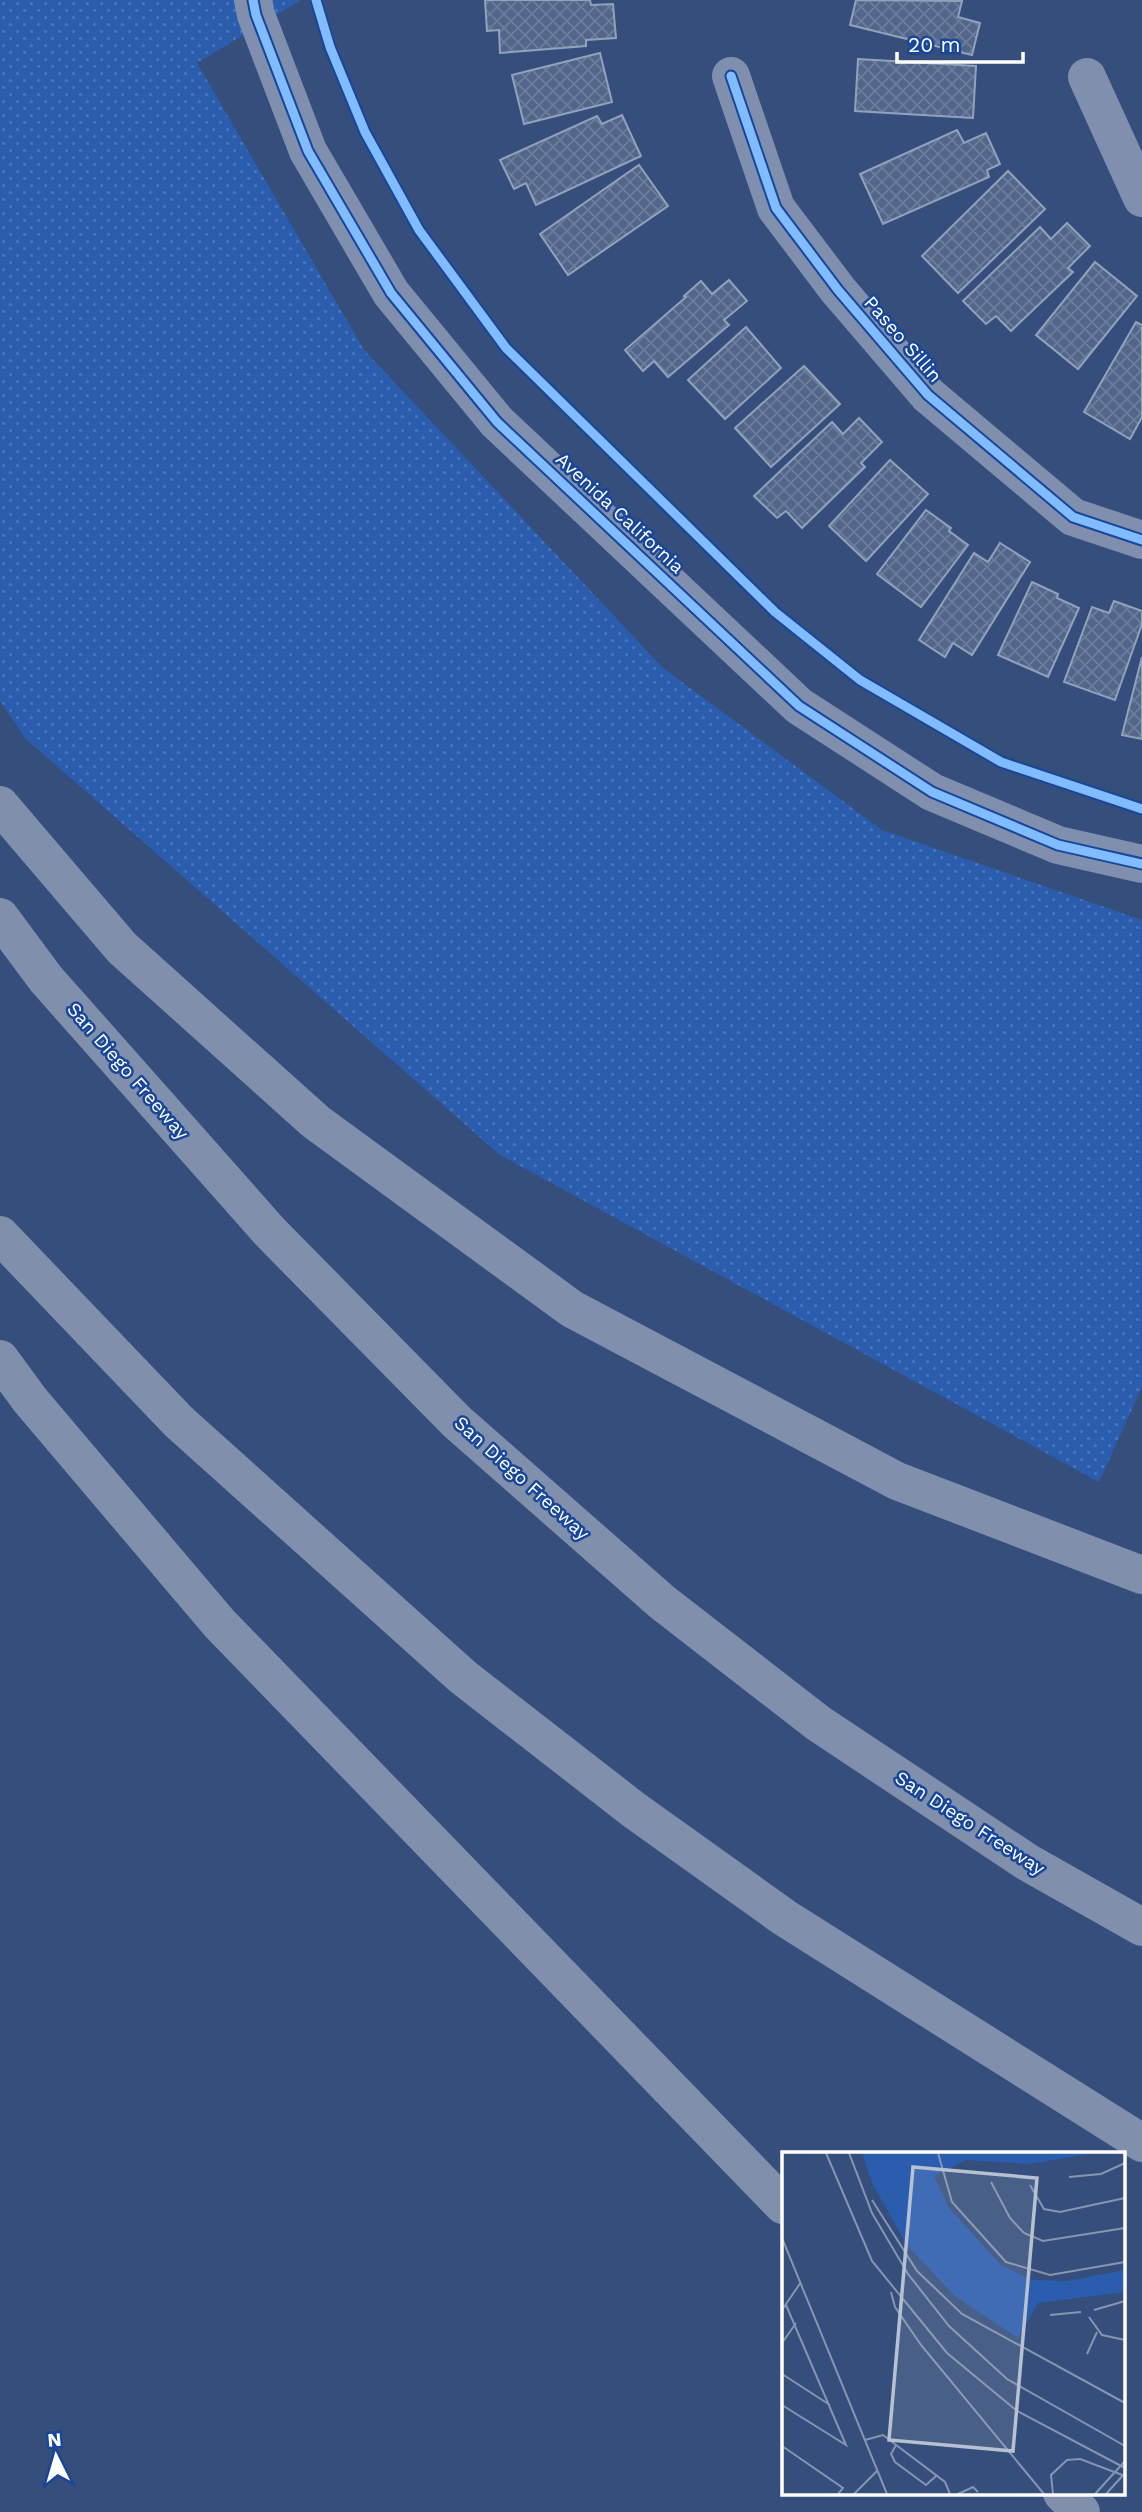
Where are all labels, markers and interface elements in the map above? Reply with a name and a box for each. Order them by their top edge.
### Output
scale bar [897,21,1023,65]
text: 20 m [908,32,960,57]
street label: Paseo Sillin [859,291,947,387]
street label: Avenida California [551,448,689,578]
street label: San Diego Freeway [62,998,194,1144]
street label: San Diego Freeway [450,1411,595,1545]
street label: San Diego Freeway [891,1766,1049,1880]
inset map [782,2152,1124,2494]
north arrow [21,2421,91,2491]
text: N [47,2427,63,2452]

